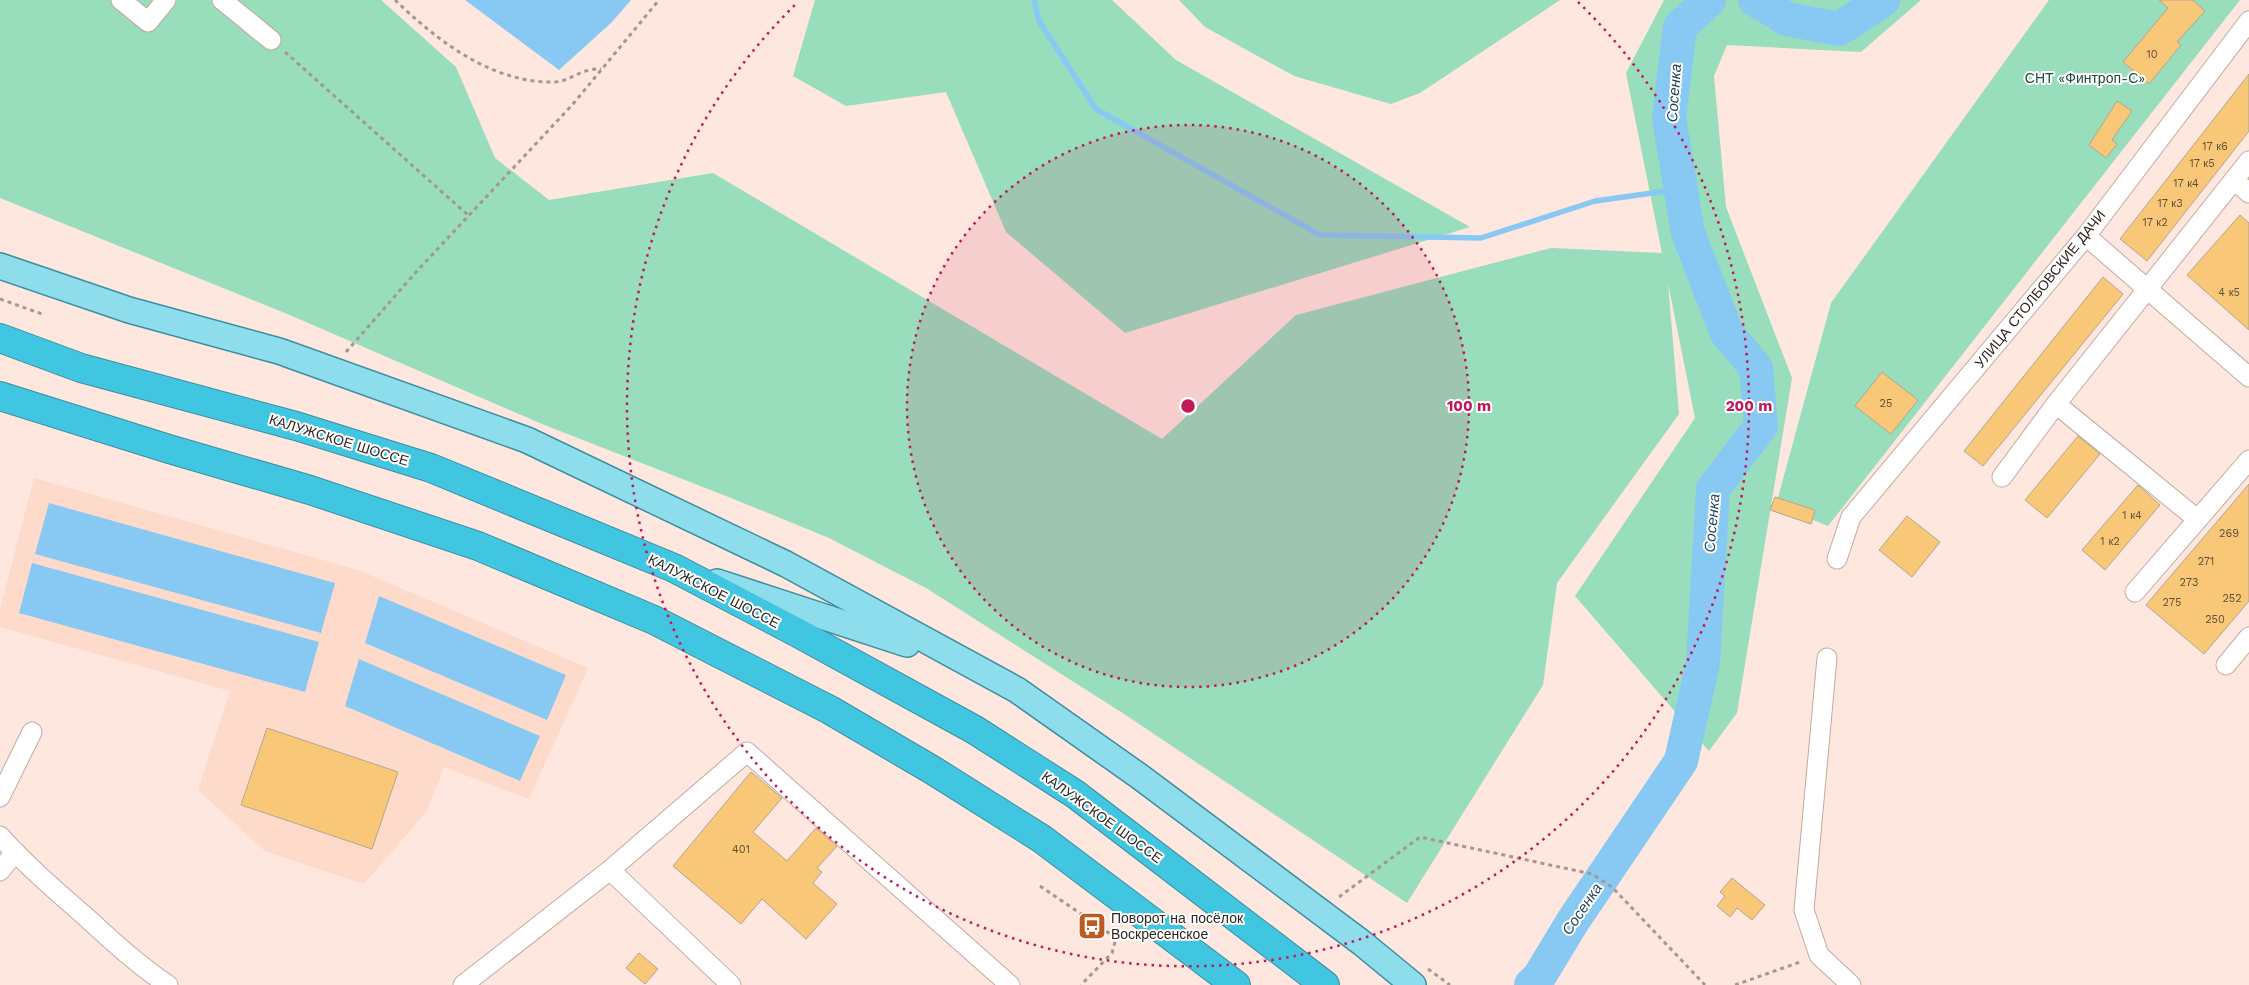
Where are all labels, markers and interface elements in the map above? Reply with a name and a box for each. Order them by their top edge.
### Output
house number: 10 [2146,48,2158,61]
water label: Сосенка [1663,63,1685,123]
park label: СНТ «Финтроп-С» [2025,70,2145,86]
house number: 17 к6 [2202,140,2228,153]
house number: 17 к5 [2189,157,2215,170]
house number: 17 к4 [2173,177,2199,190]
house number: 17 к3 [2157,197,2183,210]
street label: УЛИЦА СТОЛБОВСКИЕ ДАЧИ [1971,207,2109,371]
house number: 17 к2 [2142,216,2168,229]
house number: 4 к5 [2218,286,2240,299]
centre of rings [1179,397,1197,415]
text: 100 m [1447,397,1491,415]
text: 200 m [1726,397,1772,415]
house number: 25 [1880,397,1892,410]
street label: КАЛУЖСКОЕ ШОССЕ [267,411,411,469]
water label: Сосенка [1700,493,1724,553]
house number: 1 к4 [2122,509,2142,522]
house number: 269 [2219,527,2239,540]
house number: 1 к2 [2100,535,2120,548]
street label: КАЛУЖСКОЕ ШОССЕ [646,551,782,631]
house number: 271 [2198,555,2214,568]
house number: 273 [2180,576,2198,589]
house number: 252 [2222,592,2242,605]
house number: 275 [2163,596,2181,609]
house number: 250 [2205,613,2225,626]
street label: КАЛУЖСКОЕ ШОССЕ [1039,768,1165,866]
house number: 401 [732,843,750,856]
water label: Сосенка [1558,880,1606,938]
place label: Поворот на посёлок Воскресенское [1111,910,1244,942]
bus stop icon: Поворот на посёлок Воскресенское [1077,911,1107,941]

